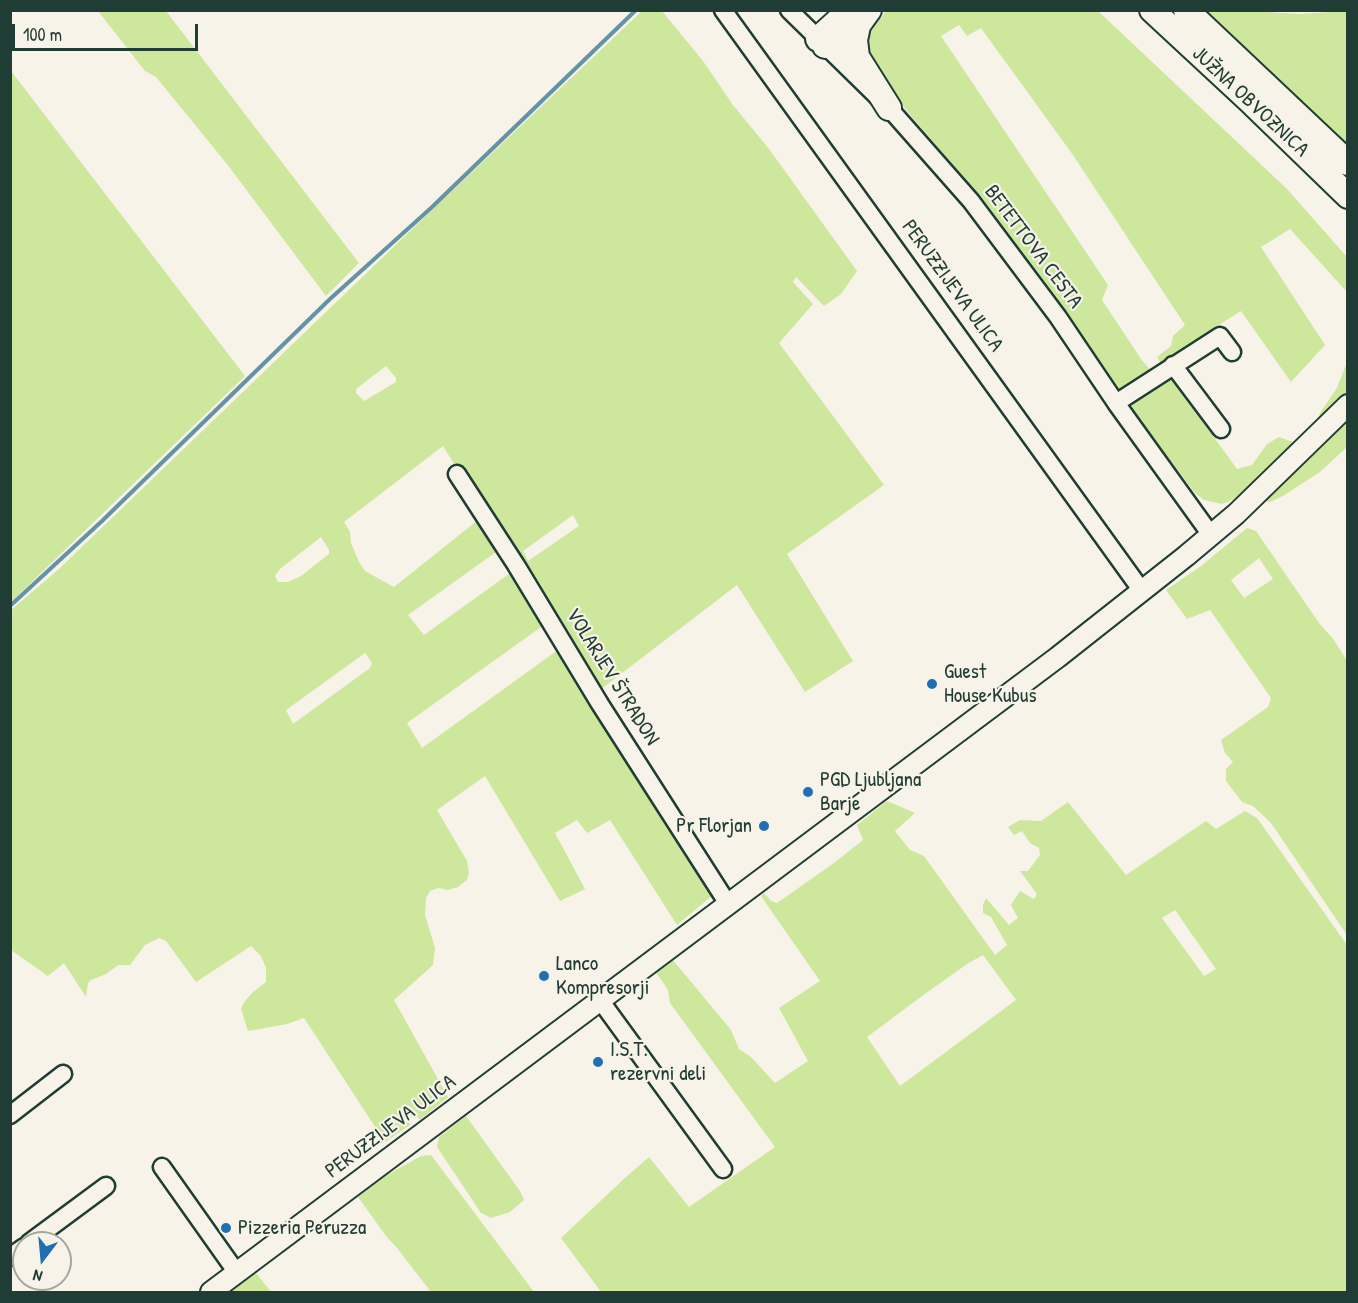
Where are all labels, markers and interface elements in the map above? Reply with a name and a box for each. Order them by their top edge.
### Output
scale bar [15,12,201,50]
text: 100 m [23,22,62,47]
street label: JUŽNA OBVOZNICA [1186,41,1314,163]
street label: BETETTOVA CESTA [978,180,1088,314]
street label: PERUZZIJEVA ULICA [896,215,1008,357]
street label: VOLARJEV ŠTRADON [560,604,664,750]
place label: Guest House Kubus [944,659,1036,709]
marker: Guest House Kubus [925,677,939,691]
place label: PGD Ljubljana Barje [820,767,921,817]
marker: PGD Ljubljana Barje [801,785,815,799]
place label: Pr Florjan [676,813,752,839]
marker: Pr Florjan [757,819,771,833]
place label: Lanco Kompresorji [556,951,649,1001]
marker: Lanco Kompresorji [537,969,551,983]
place label: I.S.T. rezervni deli [610,1037,706,1087]
marker: I.S.T. rezervni deli [591,1055,605,1069]
street label: PERUZZIJEVA ULICA [321,1070,461,1184]
place label: Pizzeria Peruzza [238,1215,366,1241]
marker: Pizzeria Peruzza [219,1221,233,1235]
north arrow [12,1231,72,1291]
text: N [30,1265,45,1288]

